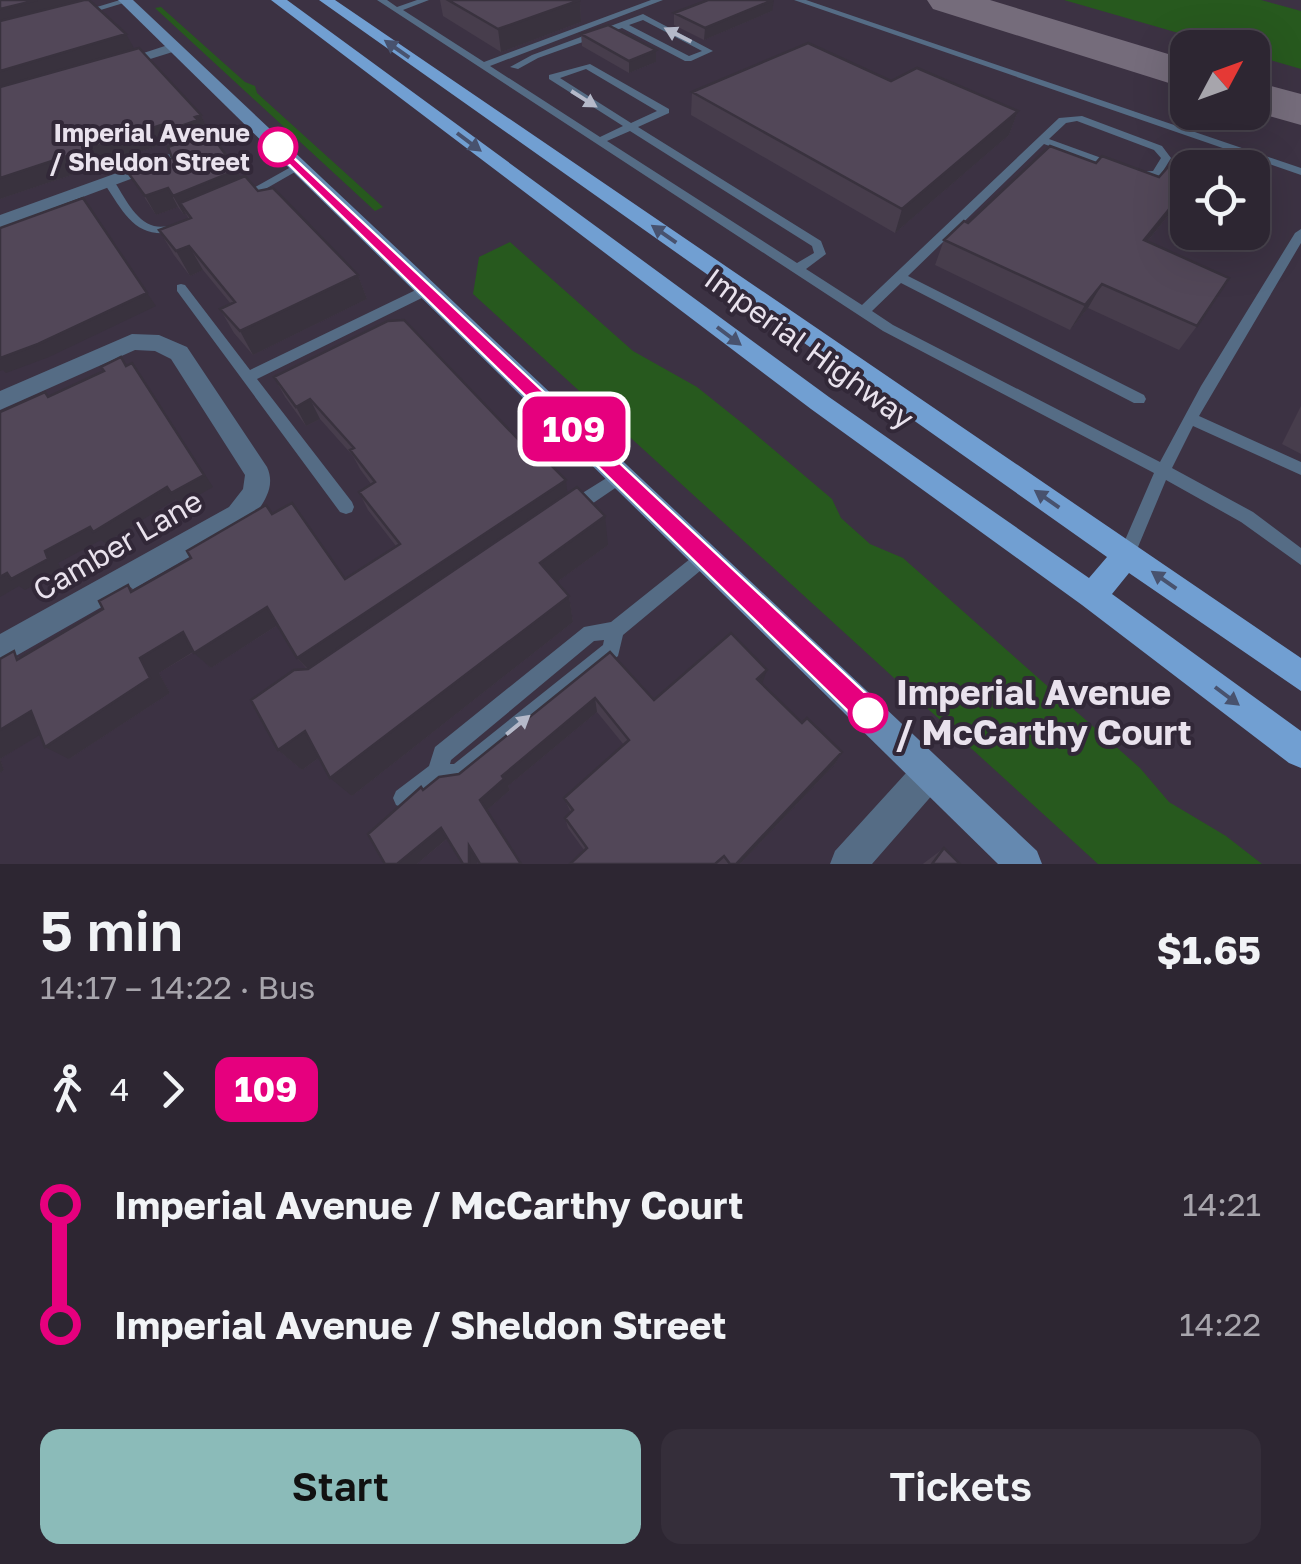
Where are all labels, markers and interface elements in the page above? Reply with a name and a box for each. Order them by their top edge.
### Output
one-way arrow [663,27,692,44]
north arrow [1170,30,1270,130]
map controls [1170,30,1270,250]
one-way arrow [384,40,410,59]
one-way arrow [570,90,598,107]
place label: Imperial Avenue / Sheldon Street [50,117,250,177]
marker: Imperial Avenue / Sheldon Street [259,128,297,166]
one-way arrow [456,131,482,151]
button: locate [1170,150,1270,250]
one-way arrow [651,225,678,244]
street label: Imperial Highway [698,260,921,436]
one-way arrow [716,325,742,345]
line badge: 109 [516,396,632,462]
text: 109 [542,408,606,450]
street label: Camber Lane [27,482,208,608]
one-way arrow [1033,490,1060,509]
one-way arrow [1151,571,1177,590]
place label: Imperial Avenue / McCarthy Court [896,671,1192,753]
one-way arrow [1214,686,1240,705]
marker: Imperial Avenue / McCarthy Court [849,694,887,732]
one-way arrow [505,715,530,736]
text: 5 min [40,897,183,963]
text: $1.65 [1156,927,1261,972]
text: 14:17 – 14:22 · Bus [40,968,315,1006]
icon: walk [40,1062,95,1117]
icon: forward [145,1062,200,1117]
text: 109 [235,1068,298,1110]
text: 4 [110,1070,130,1108]
text: Imperial Avenue / McCarthy Court [114,1182,743,1227]
text: 14:21 [1182,1185,1261,1223]
text: Imperial Avenue / Sheldon Street [114,1302,727,1347]
text: 14:22 [1179,1305,1261,1343]
button: Start [40,1429,641,1544]
button: Tickets [661,1429,1261,1544]

